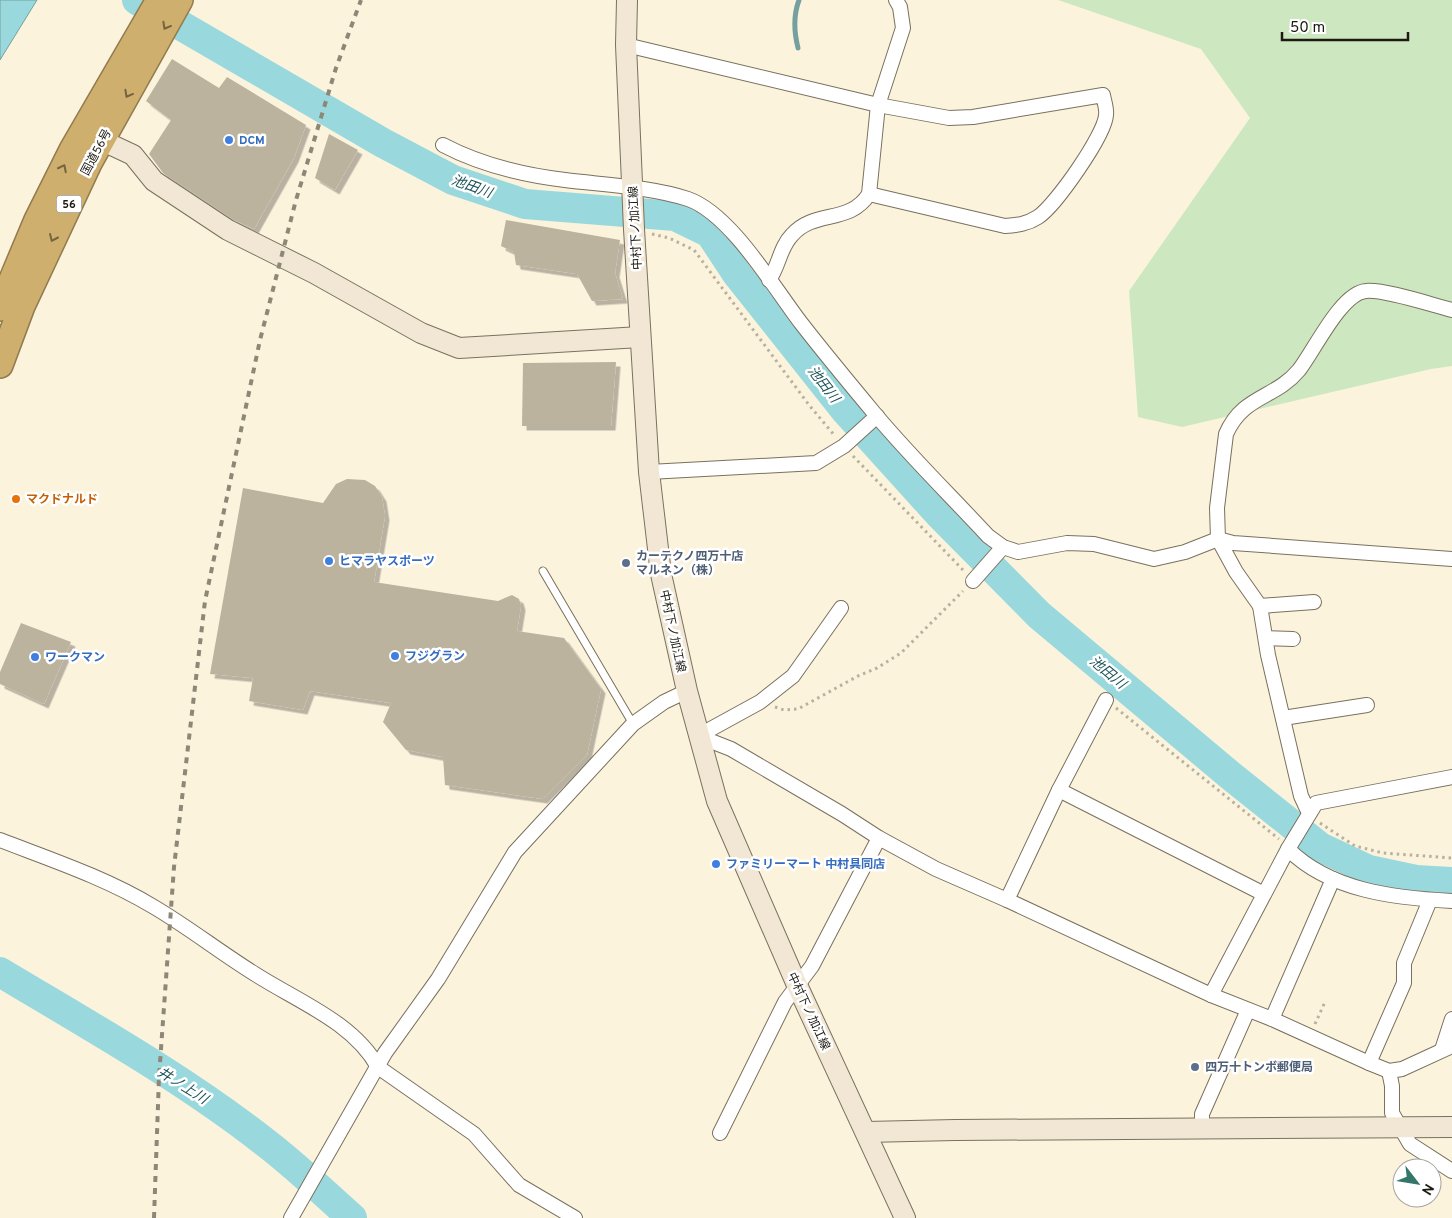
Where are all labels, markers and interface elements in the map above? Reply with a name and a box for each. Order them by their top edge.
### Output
scale bar [1282,10,1408,42]
text: 50 m [1290,19,1325,38]
one-way arrow [162,20,172,29]
one-way arrow [124,88,134,97]
street label: 国道56号 [78,126,116,179]
place label: DCM [239,133,265,149]
marker: DCM [223,134,235,146]
one-way arrow [57,164,67,173]
water label: 池田川 [449,172,496,203]
street label: 中村下ノ加江線 [626,186,646,270]
road number: 56 [56,195,82,212]
one-way arrow [48,233,59,242]
water label: 池田川 [803,363,844,408]
place label: マクドナルド [26,492,98,508]
marker: マクドナルド [10,493,22,505]
place label: カーテクノ四万十店 マルネン（株） [636,549,743,579]
place label: ヒマラヤスポーツ [339,554,435,570]
marker: ヒマラヤスポーツ [323,555,335,567]
marker: カーテクノ四万十店 マルネン（株） [620,557,632,569]
street label: 中村下ノ加江線 [655,588,689,674]
place label: フジグラン [405,649,465,665]
place label: ワークマン [45,650,105,666]
marker: フジグラン [389,650,401,662]
marker: ワークマン [29,651,41,663]
water label: 池田川 [1085,653,1130,694]
place label: ファミリーマート 中村具同店 [726,857,885,873]
marker: ファミリーマート 中村具同店 [710,858,722,870]
street label: 中村下ノ加江線 [783,970,833,1053]
place label: 四万十トンボ郵便局 [1205,1060,1313,1076]
marker: 四万十トンボ郵便局 [1189,1061,1201,1073]
water label: 井ノ上川 [154,1064,212,1109]
north arrow [1392,1158,1442,1208]
text: N [1417,1180,1437,1198]

